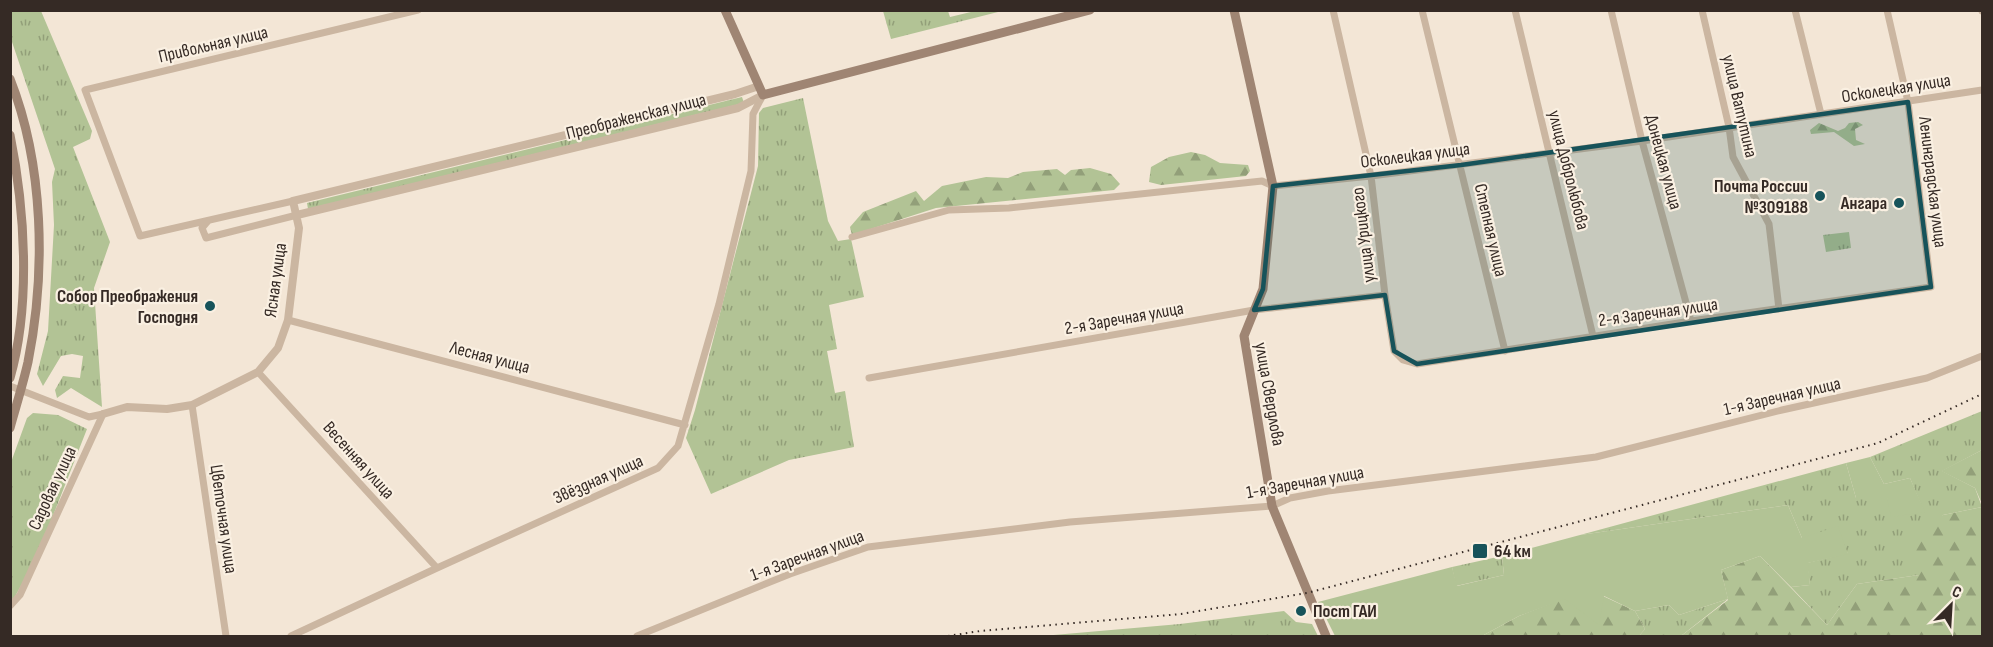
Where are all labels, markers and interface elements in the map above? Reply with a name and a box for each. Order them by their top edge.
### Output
street label: Привольная улица [156,22,270,67]
street label: улица Ватутина [1717,53,1762,160]
street label: Осколецкая улица [1840,70,1952,107]
street label: Преображенская улица [564,89,708,144]
street label: улица Добролюбова [1544,108,1594,232]
street label: Донецкая улица [1641,112,1686,212]
street label: Ленинградская улица [1914,114,1951,249]
street label: Осколецкая улица [1359,138,1471,173]
place label: Почта России №309188 [1714,176,1808,218]
street label: Степная улица [1470,182,1511,279]
street label: улица Урицкого [1347,186,1380,284]
marker: Почта России №309188 [1813,189,1827,203]
place label: Ангара [1840,193,1887,214]
marker: Ангара [1892,196,1906,210]
street label: Ясная улица [260,241,291,319]
place label: Собор Преображения Господня [57,286,198,328]
street label: 2-я Заречная улица [1597,294,1719,331]
street label: 2-я Заречная улица [1063,298,1185,339]
marker: Собор Преображения Господня [203,299,217,313]
street label: Лесная улица [447,337,532,378]
street label: улица Свердлова [1250,341,1289,447]
street label: 1-я Заречная улица [1722,373,1843,420]
street label: Весенняя улица [318,417,399,503]
street label: Садовая улица [24,443,81,533]
street label: Звёздная улица [550,450,646,509]
street label: 1-я Заречная улица [1245,462,1366,503]
street label: Цветочная улица [205,463,242,575]
street label: 1-я Заречная улица [748,525,867,586]
place label: 64 км [1494,541,1531,562]
marker: 64 км [1471,542,1489,560]
north arrow [1921,575,1981,635]
text: С [1949,582,1964,603]
place label: Пост ГАИ [1313,601,1377,622]
marker: Пост ГАИ [1294,604,1308,618]

